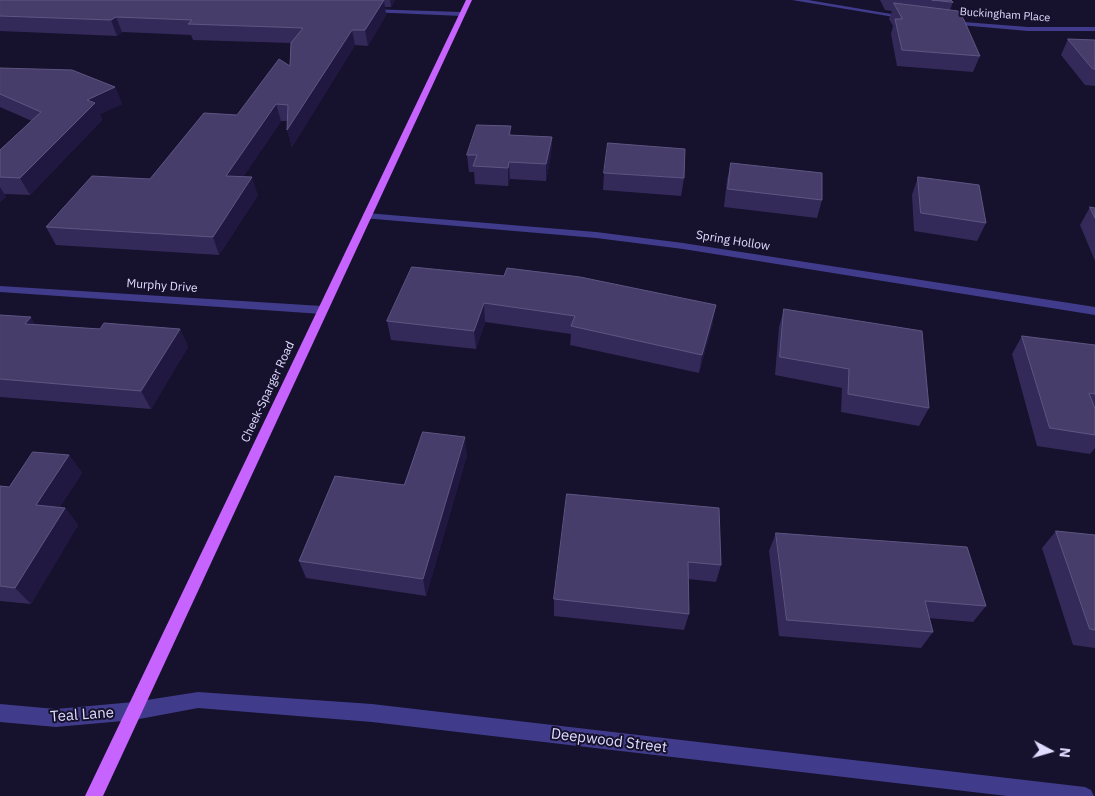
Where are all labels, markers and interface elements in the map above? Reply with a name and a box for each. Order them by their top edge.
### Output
street label: Buckingham Place [959,5,1051,25]
street label: Spring Hollow [695,228,771,254]
street label: Murphy Drive [126,276,198,296]
street label: Cheek-Sparger Road [238,339,298,445]
street label: Teal Lane [50,704,114,726]
street label: Deepwood Street [550,725,668,757]
north arrow [1025,726,1075,776]
text: N [1055,747,1074,759]

